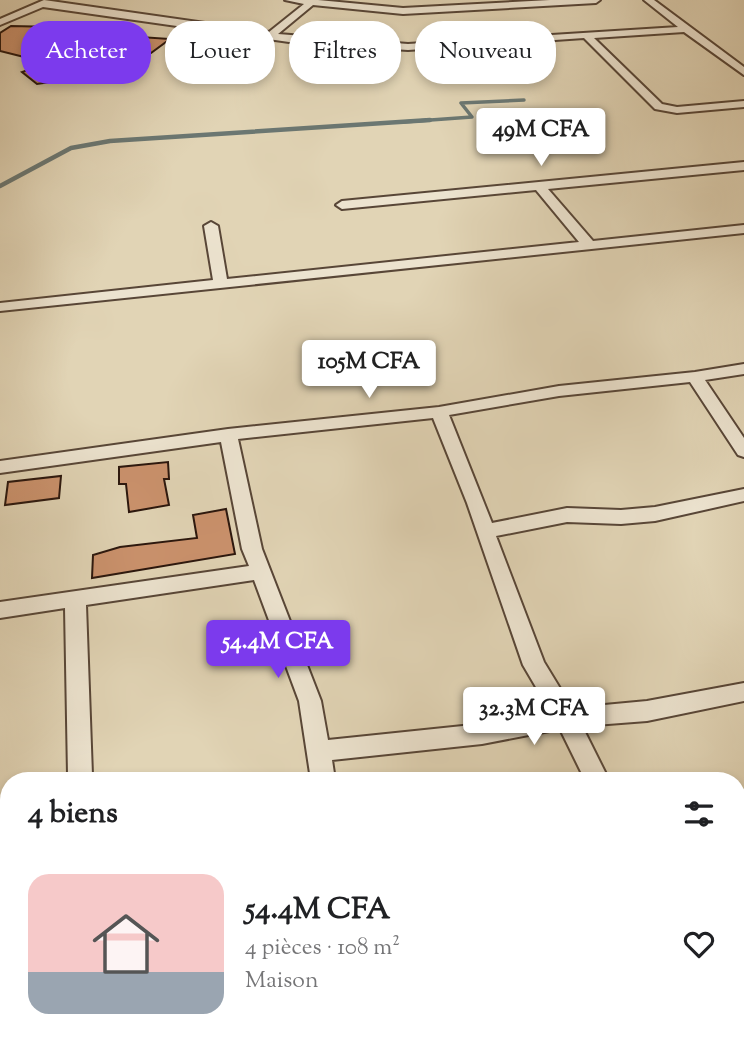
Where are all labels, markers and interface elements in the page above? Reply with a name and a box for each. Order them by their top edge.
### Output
chip: Acheter [21,21,151,84]
chip: Louer [165,21,275,84]
chip: Filtres [289,21,401,84]
chip: Nouveau [415,21,556,84]
pin: 49M CFA [476,108,606,168]
text: 49M CFA [492,114,590,147]
pin: 105M CFA [297,340,441,400]
text: 105M CFA [318,346,420,379]
pin: 54.4M CFA [198,620,358,680]
text: 54.4M CFA [222,626,334,659]
pin: 32.3M CFA [454,688,614,747]
text: 32.3M CFA [479,693,589,726]
text: 4 biens [28,793,118,836]
icon: filters [680,795,718,833]
text: 54.4M CFA [245,889,390,932]
icon: home [84,902,168,986]
icon: heart [680,925,718,963]
text: 4 pièces · 108 m² [245,932,400,965]
text: Maison [245,965,319,998]

